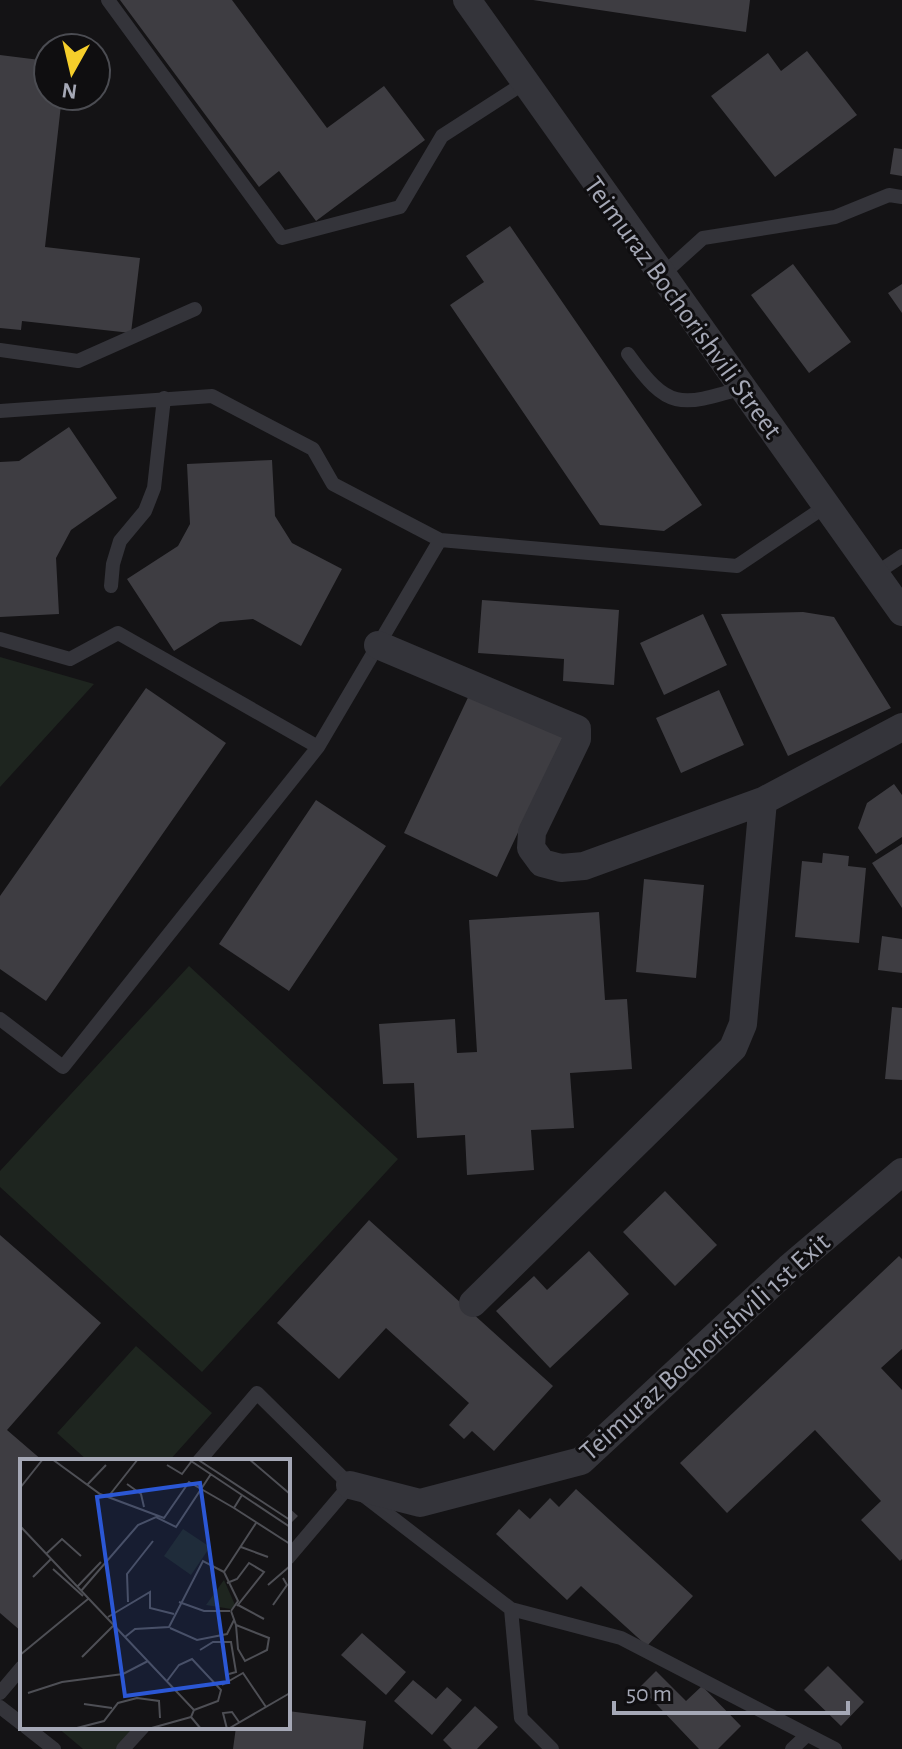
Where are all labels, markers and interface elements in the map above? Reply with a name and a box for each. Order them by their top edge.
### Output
north arrow [32,32,112,112]
text: N [60,79,78,103]
street label: Teimuraz Bochorishvili Street [578,172,787,444]
street label: Teimuraz Bochorishvili 1st Exit [575,1228,836,1467]
inset map [20,1459,290,1729]
scale bar [614,1665,848,1715]
text: 50 m [626,1682,672,1706]

